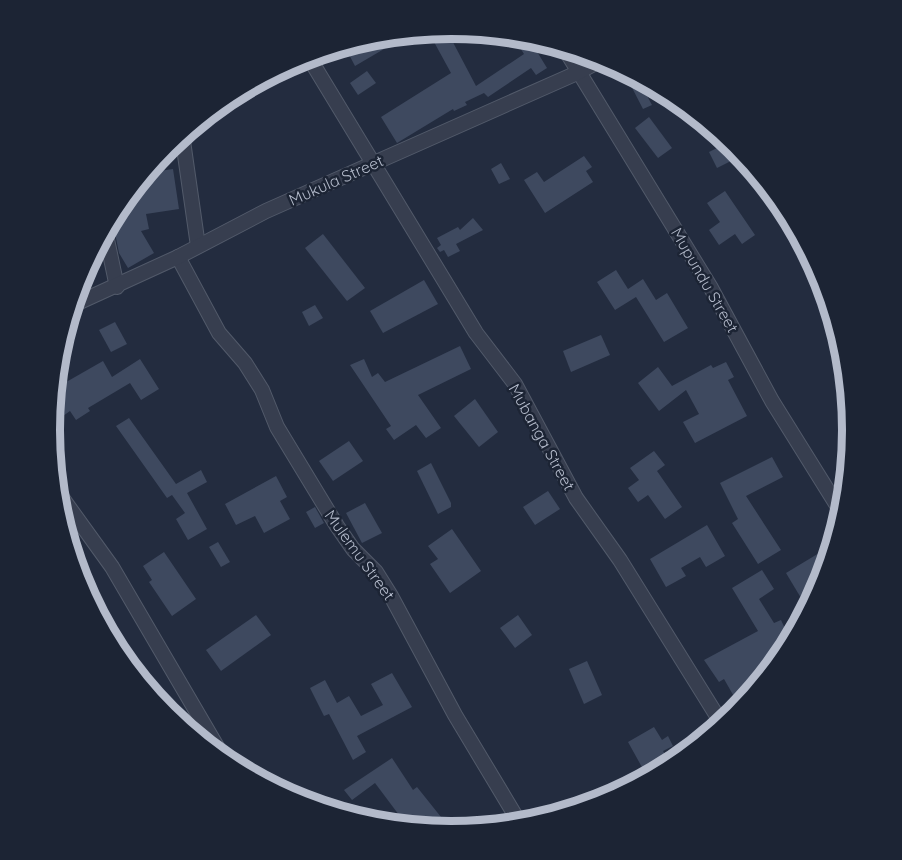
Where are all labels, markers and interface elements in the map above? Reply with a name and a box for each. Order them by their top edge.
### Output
street label: Mukula Street [286,150,386,210]
street label: Mupundu Street [667,224,743,336]
street label: Mubanga Street [504,380,580,494]
street label: Mulemu Street [321,506,399,604]

